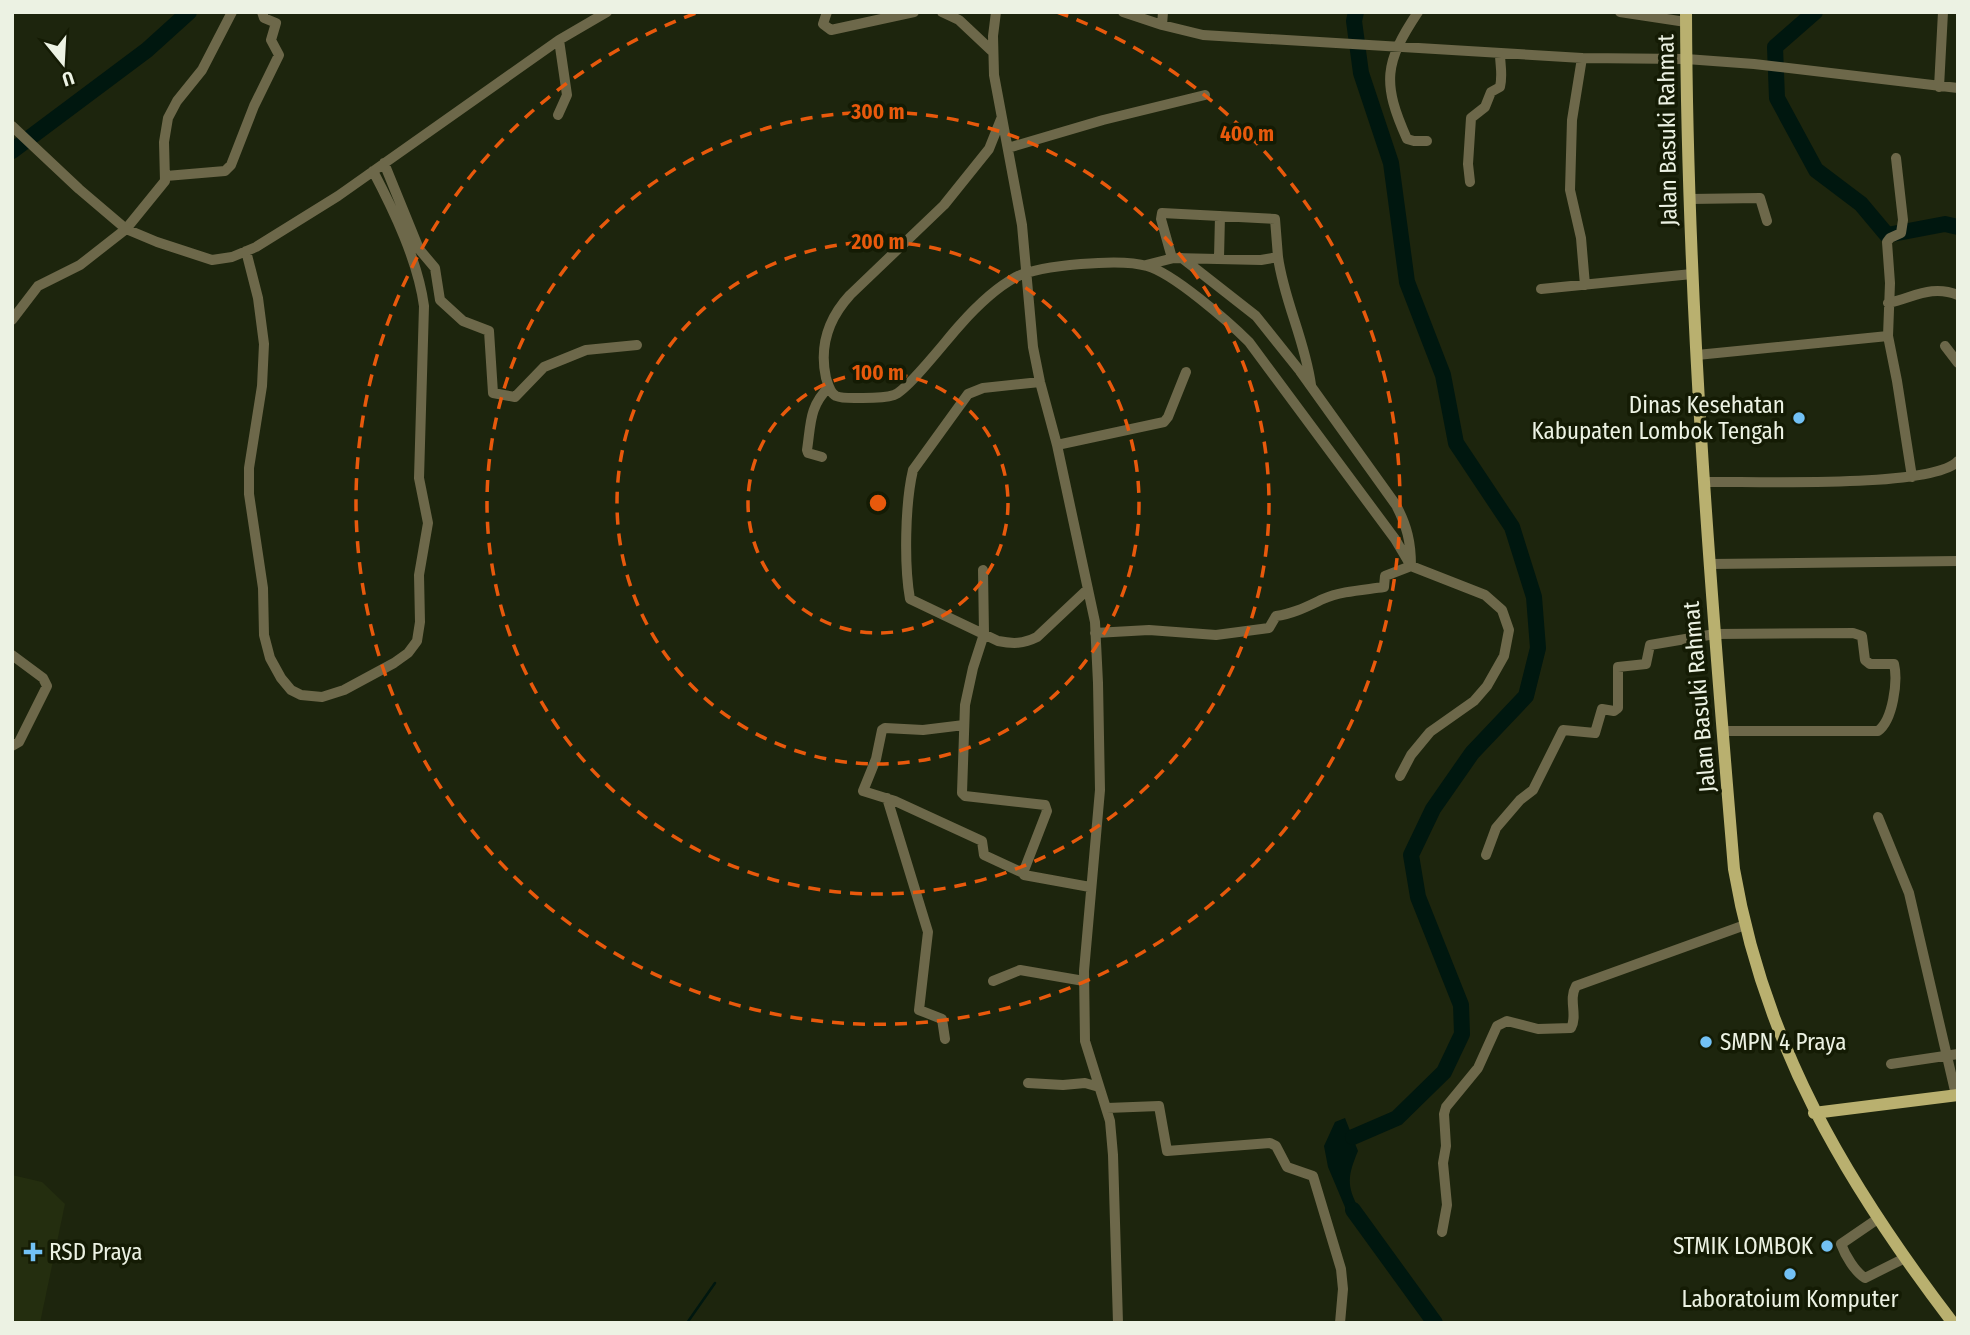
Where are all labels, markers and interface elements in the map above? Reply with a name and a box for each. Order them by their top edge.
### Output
north arrow [28,28,98,98]
street label: Jalan Basuki Rahmat [1651,33,1683,226]
text: U [59,66,77,91]
text: 300 m [850,99,905,125]
text: 400 m [1220,121,1274,147]
text: 200 m [850,229,905,255]
text: 100 m [852,360,904,386]
place label: Dinas Kesehatan Kabupaten Lombok Tengah [1532,391,1785,445]
marker: Dinas Kesehatan Kabupaten Lombok Tengah [1791,410,1807,426]
centre of rings [866,491,890,515]
street label: Jalan Basuki Rahmat [1677,600,1721,794]
place label: SMPN 4 Praya [1720,1028,1846,1056]
marker: SMPN 4 Praya [1698,1034,1714,1050]
place label: STMIK LOMBOK [1673,1232,1814,1260]
place label: RSD Praya [49,1238,143,1266]
marker: STMIK LOMBOK [1819,1238,1835,1254]
marker: RSD Praya [23,1242,43,1262]
marker: Laboratoium Komputer [1782,1266,1798,1282]
place label: Laboratoium Komputer [1682,1285,1898,1313]

